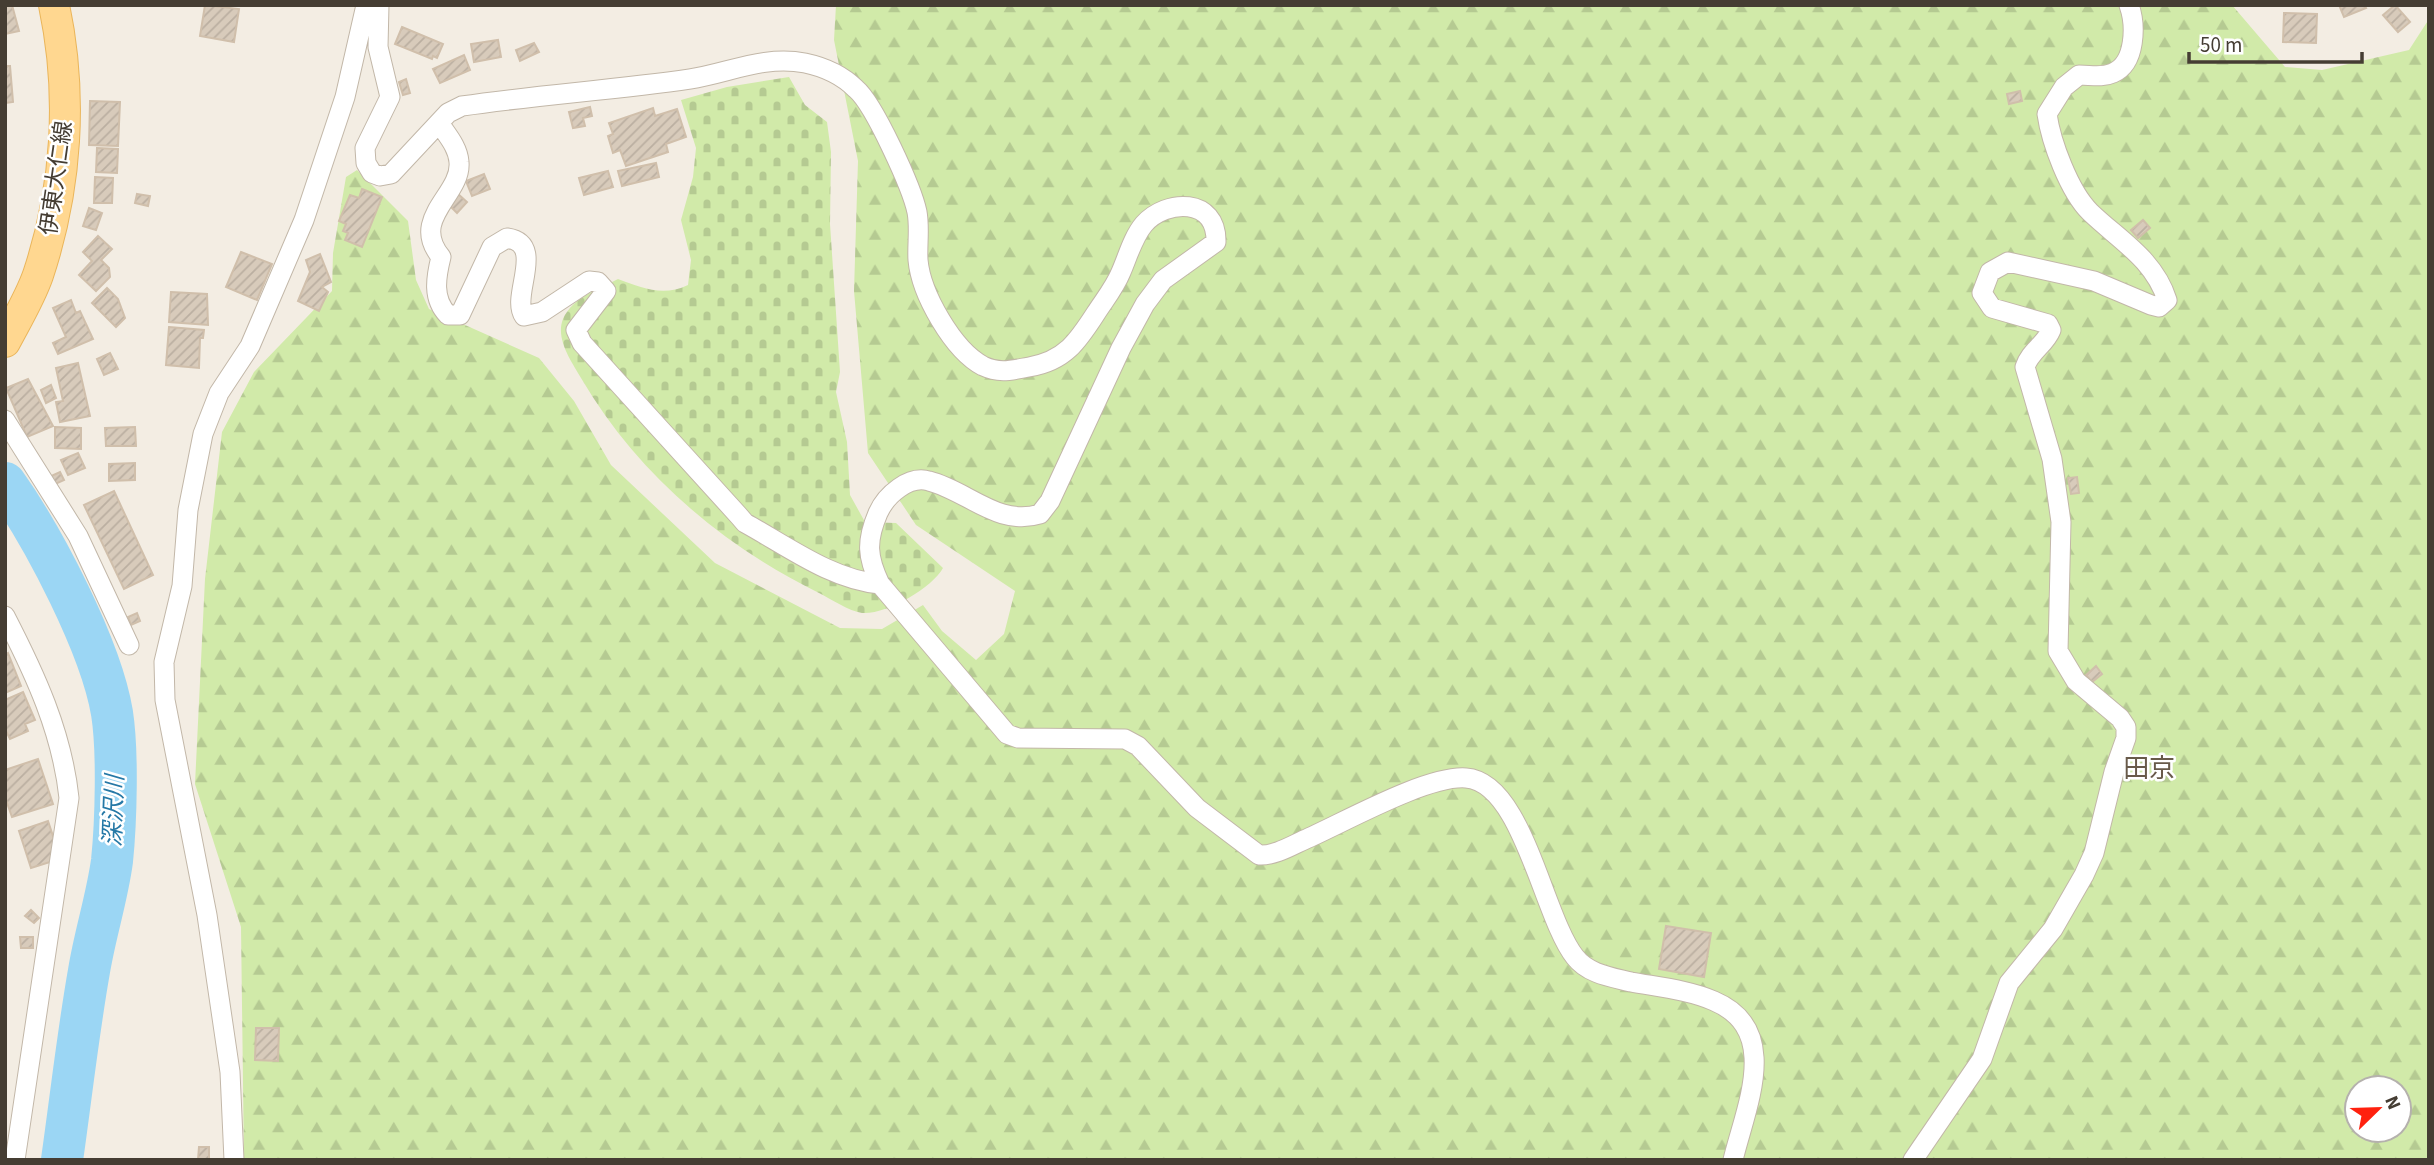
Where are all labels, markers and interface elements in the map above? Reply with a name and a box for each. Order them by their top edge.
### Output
scale bar [2189,21,2362,65]
text: 50 m [2200,30,2242,60]
street label: 伊東大仁線 [32,119,80,237]
district label: 田京 [2123,750,2175,787]
water label: 深沢川 [95,771,133,848]
north arrow [2343,1074,2413,1144]
text: N [2377,1092,2407,1114]

